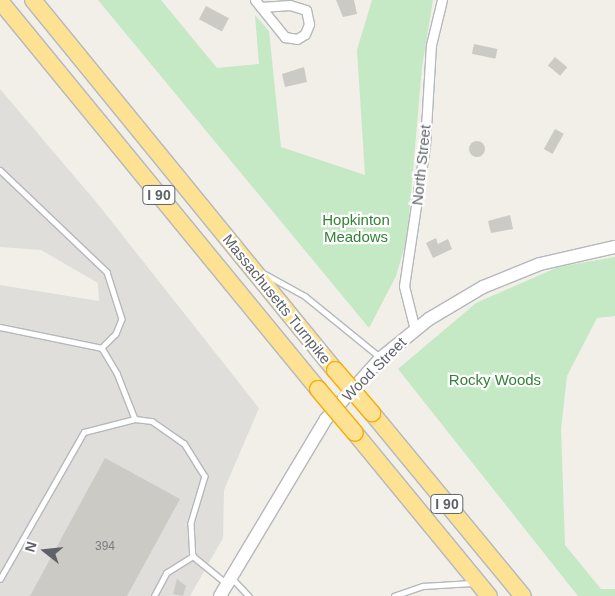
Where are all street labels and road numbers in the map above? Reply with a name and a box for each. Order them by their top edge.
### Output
street label: North Street [408,124,434,206]
road number: I 90 [142,184,176,206]
street label: Massachusetts Turnpike [219,230,335,368]
street label: Wood Street [338,333,410,405]
road number: I 90 [430,492,464,516]

